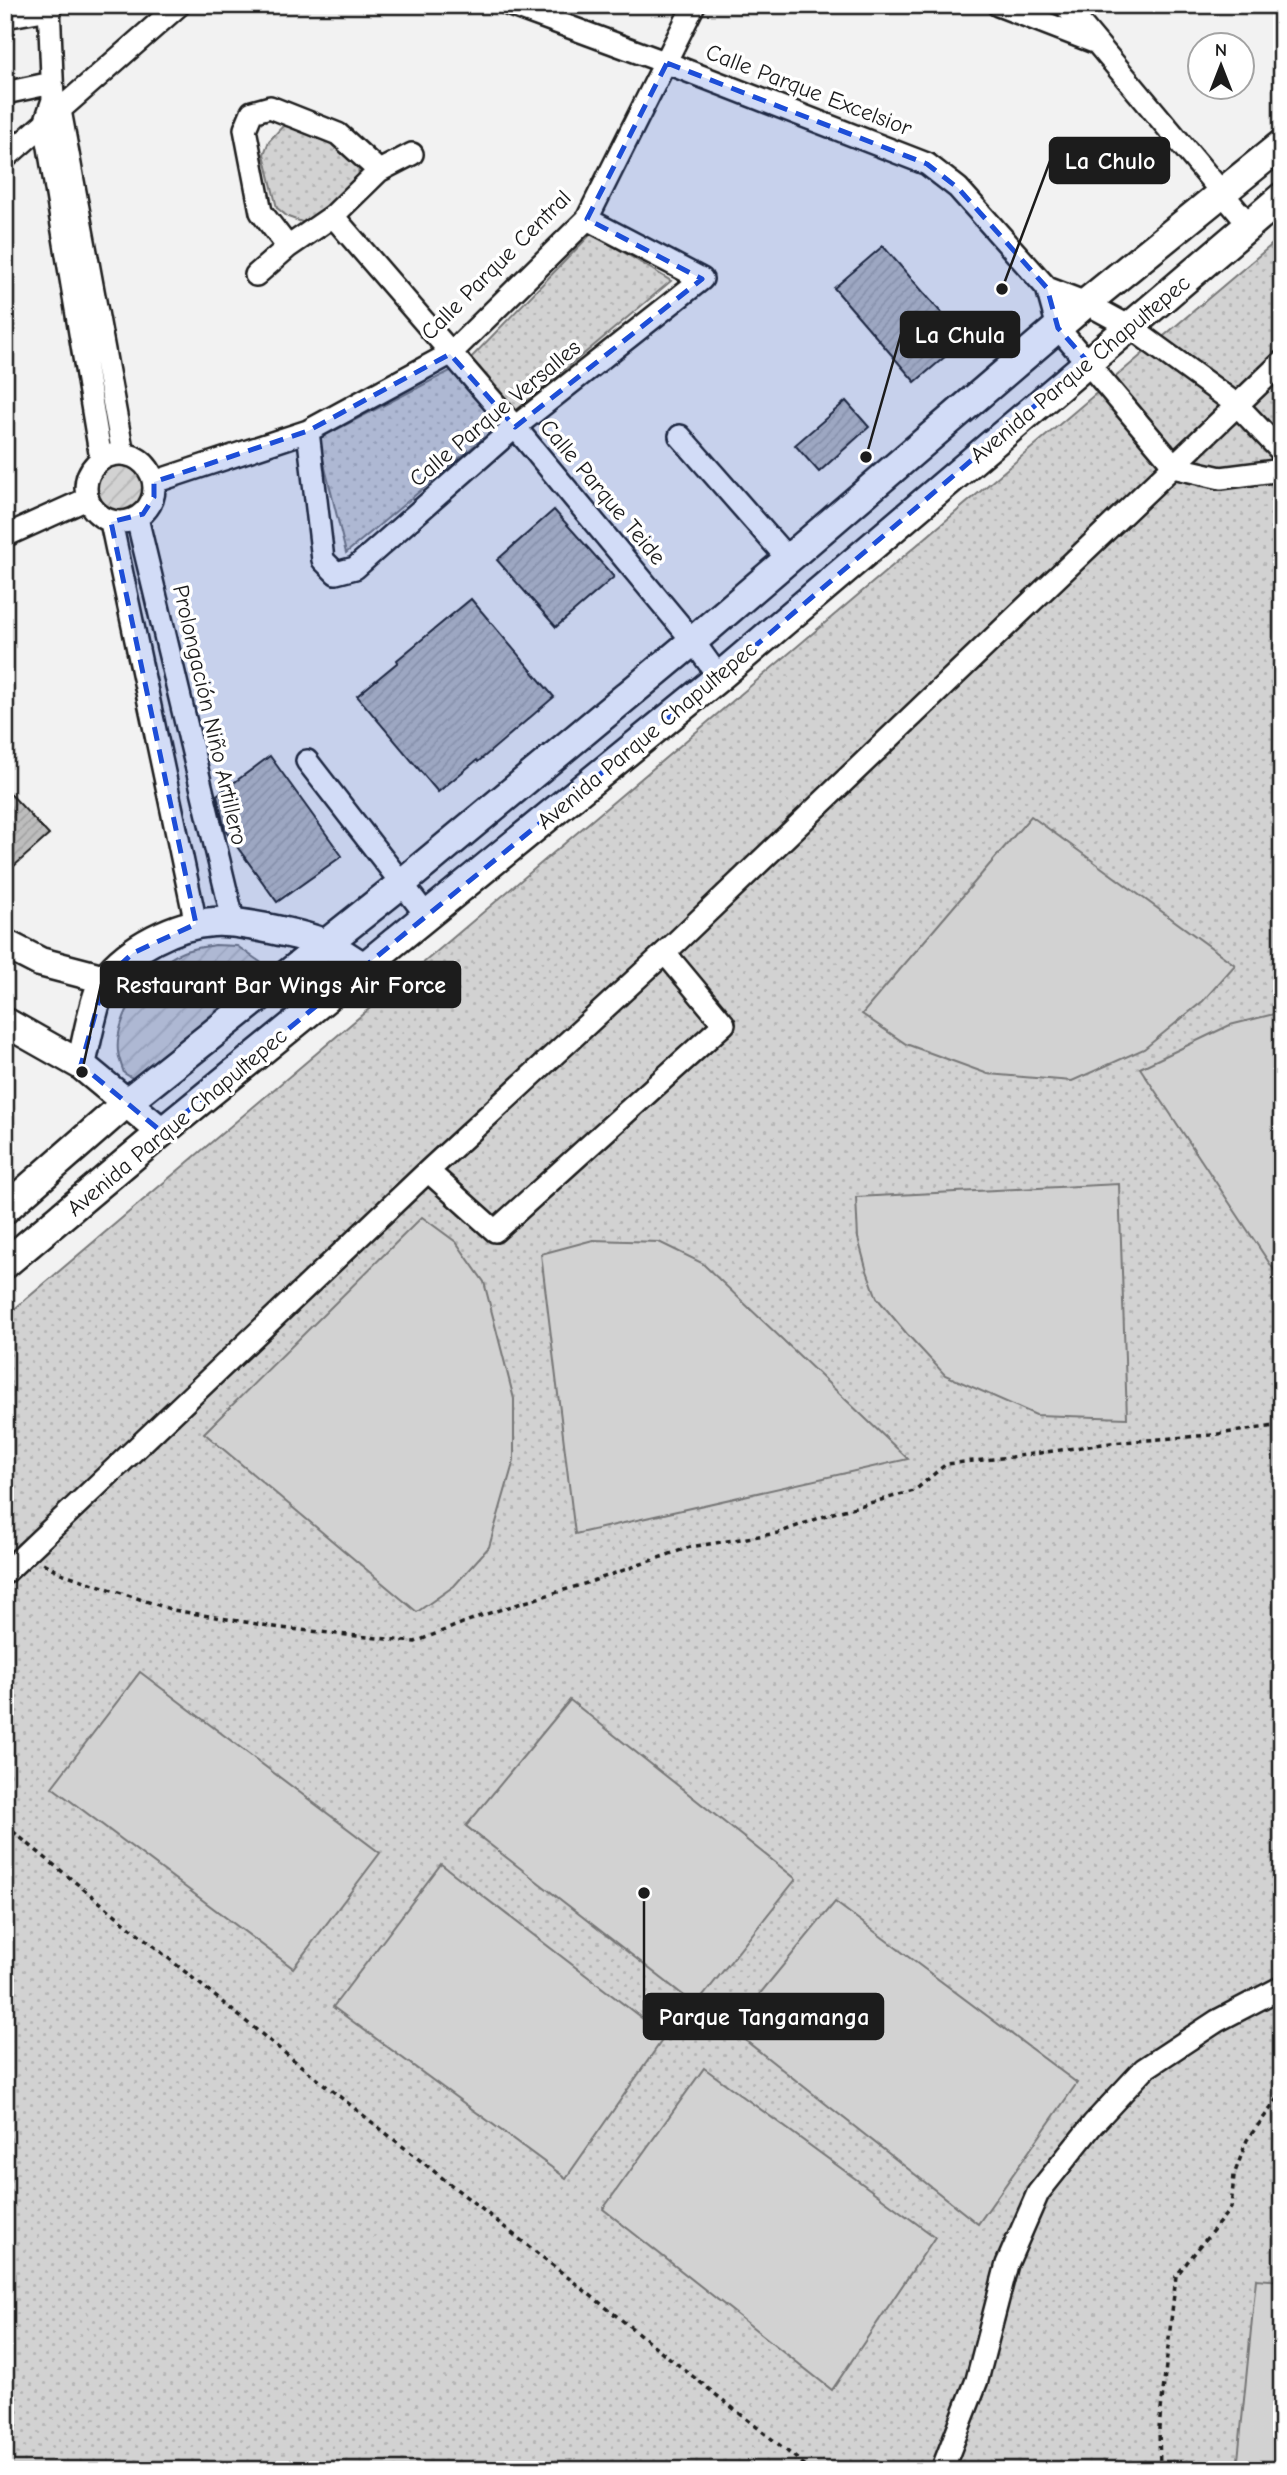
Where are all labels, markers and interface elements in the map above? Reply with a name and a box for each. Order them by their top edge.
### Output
north arrow [1186,32,1256,102]
street label: Calle Parque Excelsior [702,38,917,142]
text: N [1215,39,1227,61]
callout: La Chulo [1050,138,1169,183]
text: La Chulo [1065,147,1155,175]
street label: Calle Parque Central [415,184,577,346]
street label: Avenida Parque Chapultepec [965,269,1195,469]
callout: La Chula [901,312,1019,357]
text: La Chula [915,321,1005,349]
street label: Calle Parque Versalles [404,334,586,492]
street label: Calle Parque Teide [534,414,672,570]
street label: Prolongación Niño Artillero [167,582,253,848]
street label: Avenida Parque Chapultepec [532,635,762,835]
callout: Restaurant Bar Wings Air Force [101,962,460,1007]
text: Restaurant Bar Wings Air Force [116,971,446,999]
street label: Avenida Parque Chapultepec [62,1022,292,1222]
callout: Parque Tangamanga [644,1994,883,2039]
text: Parque Tangamanga [659,2003,869,2031]

